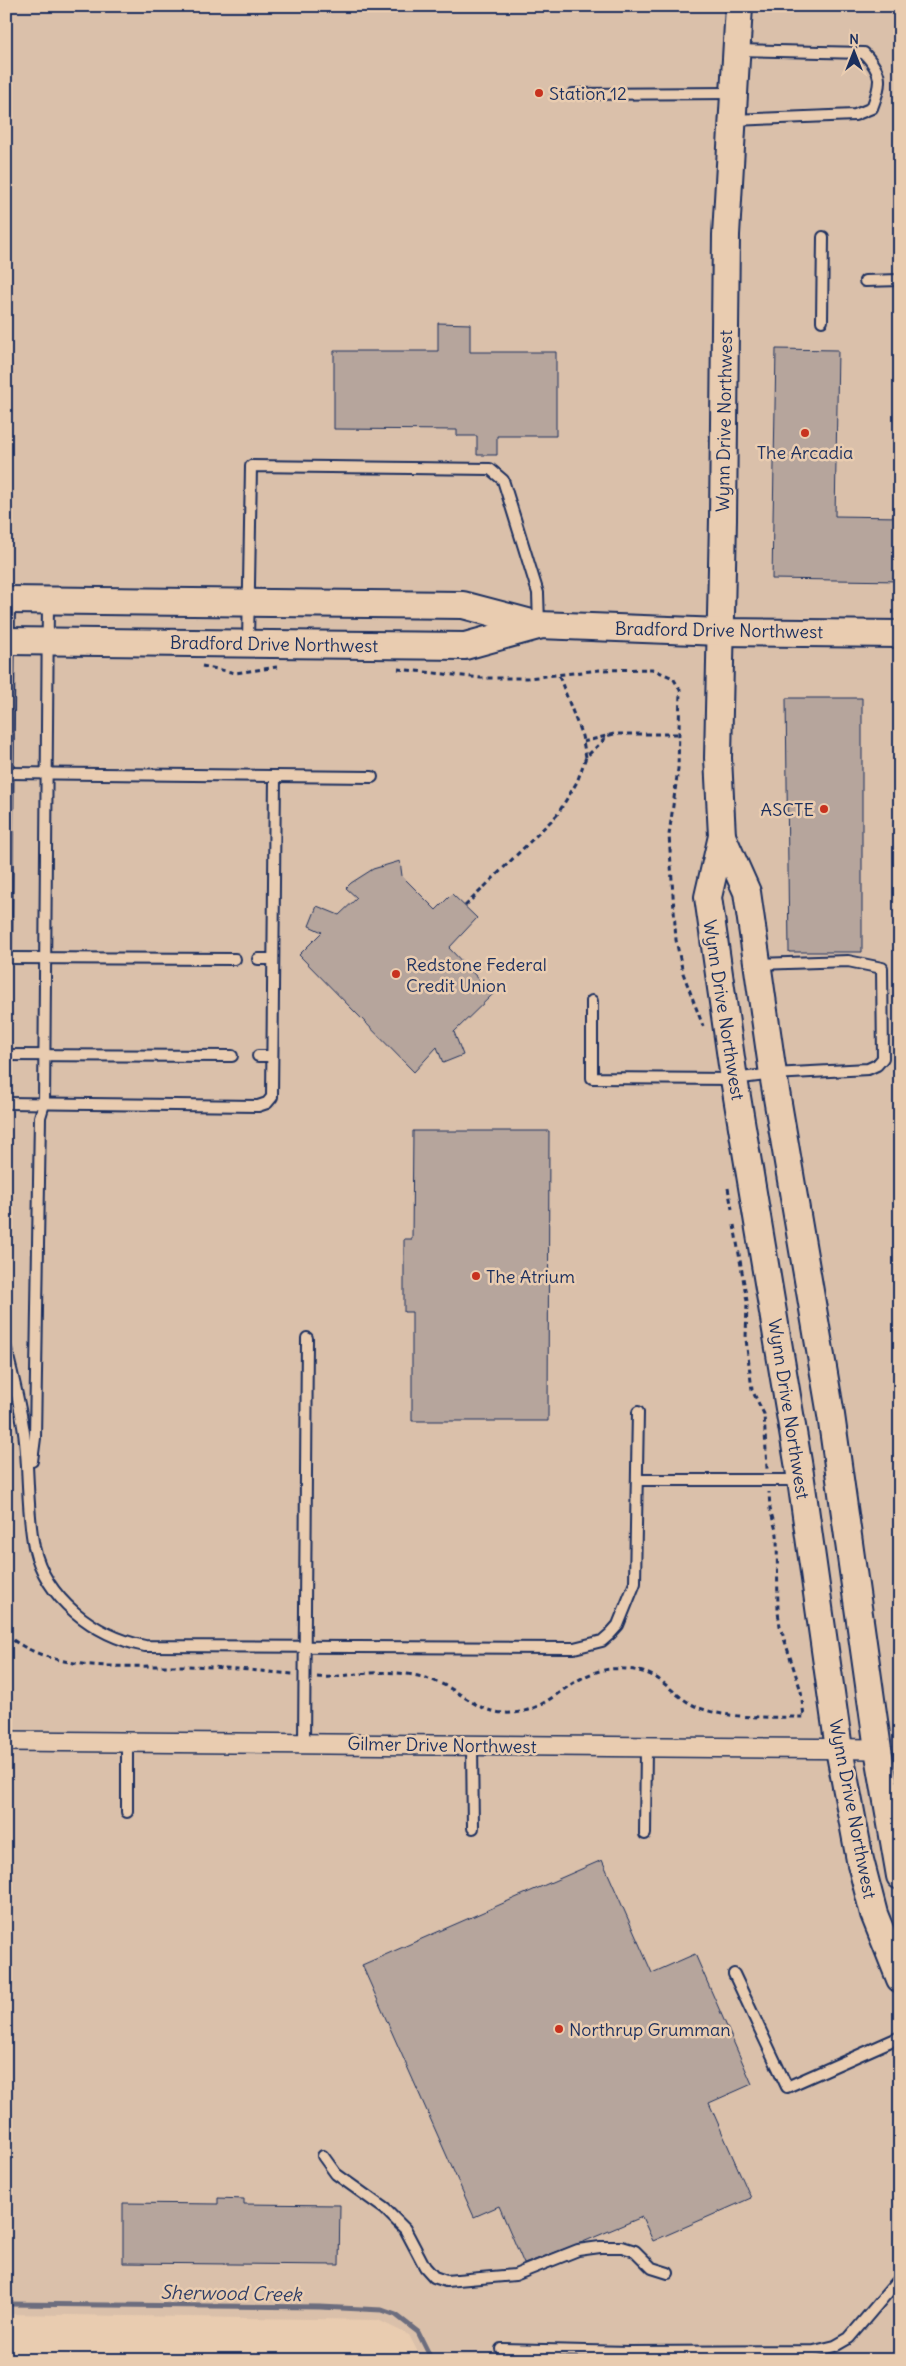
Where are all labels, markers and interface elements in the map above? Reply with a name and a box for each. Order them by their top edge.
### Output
north arrow [828,28,878,78]
text: N [849,30,859,48]
place label: Station 12 [549,82,627,105]
marker: Station 12 [533,87,545,99]
street label: Wynn Drive Northwest [711,330,737,512]
marker: The Arcadia [799,427,811,439]
place label: The Arcadia [757,441,853,464]
street label: Bradford Drive Northwest [615,617,823,643]
street label: Bradford Drive Northwest [170,631,378,657]
place label: ASCTE [761,798,814,821]
marker: ASCTE [818,803,830,815]
street label: Wynn Drive Northwest [698,918,750,1102]
place label: Redstone Federal Credit Union [406,953,547,997]
marker: Redstone Federal Credit Union [390,968,402,980]
place label: The Atrium [486,1265,575,1288]
marker: The Atrium [470,1270,482,1282]
street label: Wynn Drive Northwest [763,1317,815,1501]
street label: Wynn Drive Northwest [824,1717,882,1901]
street label: Gilmer Drive Northwest [347,1732,537,1758]
place label: Northrup Grumman [569,2018,731,2041]
marker: Northrup Grumman [553,2023,565,2035]
water label: Sherwood Creek [160,2280,303,2306]

